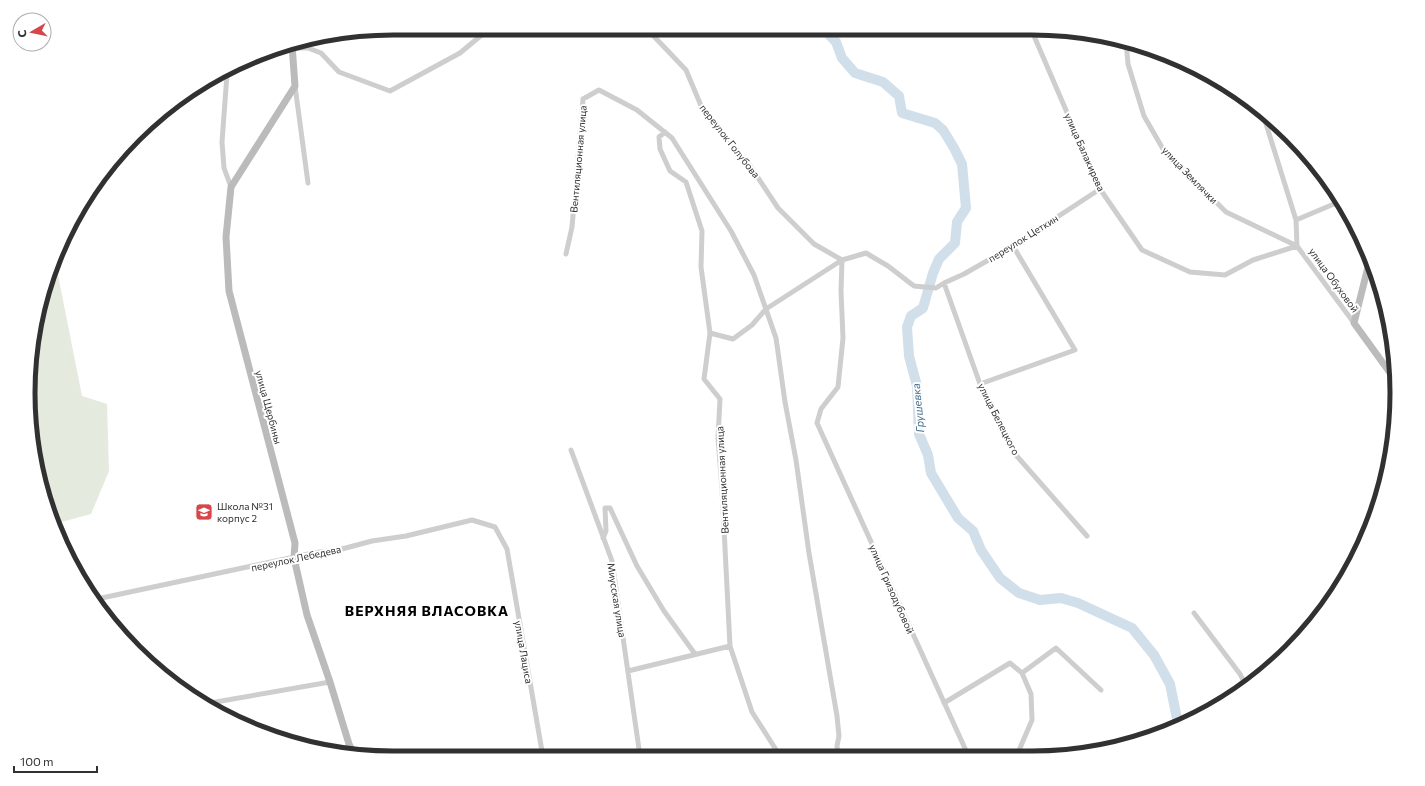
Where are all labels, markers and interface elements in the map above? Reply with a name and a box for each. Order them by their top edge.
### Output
north arrow [12,12,52,52]
text: С [15,28,29,38]
street label: переулок Голубова [698,102,762,180]
street label: Вентиляционная улица [567,105,589,213]
street label: улица Балакирева [1062,111,1108,193]
street label: улица Землячки [1160,144,1220,206]
street label: переулок Цеткин [986,212,1060,264]
street label: улица Обуховой [1307,245,1361,315]
street label: улица Щербины [253,369,285,445]
street label: улица Белецкого [976,381,1022,457]
water label: Грушевка [909,383,926,433]
street label: Вентиляционная улица [713,426,731,534]
place label: Школа №31 корпус 2 [217,500,273,524]
school or university icon: Школа №31 корпус 2 [194,502,214,522]
street label: переулок Лебедева [250,543,342,573]
street label: улица Гризодубовой [867,543,917,635]
street label: Миусская улица [605,562,629,638]
district label: ВЕРХНЯЯ ВЛАСОВКА [345,602,509,619]
street label: улица Лациса [513,620,535,684]
scale bar [14,748,97,774]
text: 100 m [20,754,54,768]

